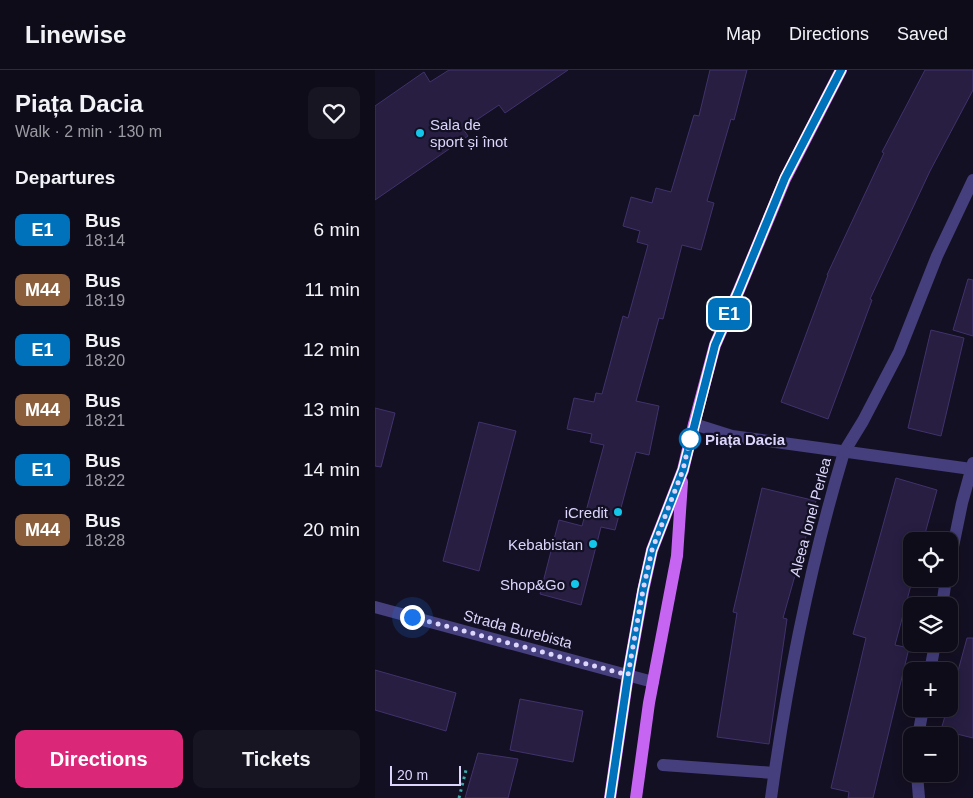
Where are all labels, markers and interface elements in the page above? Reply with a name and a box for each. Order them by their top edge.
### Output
text: Linewise [25,21,126,48]
text: Map [726,24,761,44]
text: Directions [789,24,869,44]
text: Saved [897,24,948,44]
button: heart [308,87,360,139]
text: Piața Dacia [15,90,143,117]
place label: Sala de sport și înot [430,116,508,150]
text: Walk · 2 min · 130 m [15,123,162,140]
marker: Sala de sport și înot [414,127,426,139]
text: Departures [15,167,115,188]
text: Bus [85,210,121,231]
text: 6 min [314,219,360,240]
text: E1 [31,220,54,240]
text: 18:14 [85,232,125,249]
text: Bus [85,270,121,291]
text: 11 min [304,279,360,300]
text: M44 [25,280,60,300]
text: 18:19 [85,292,125,309]
line badge: E1 [707,298,751,330]
text: E1 [718,304,740,324]
text: Bus [85,330,121,351]
text: 12 min [303,339,360,360]
text: E1 [31,340,54,360]
text: 18:20 [85,352,125,369]
text: Bus [85,390,121,411]
text: 13 min [303,399,360,420]
text: M44 [25,400,60,420]
text: 18:21 [85,412,125,429]
marker: Piața Dacia [679,428,701,450]
place label: Piața Dacia [705,431,786,448]
text: Bus [85,450,121,471]
street label: Aleea Ionel Perlea [786,455,834,578]
text: 14 min [303,459,360,480]
text: E1 [31,460,54,480]
text: 18:22 [85,472,125,489]
place label: iCredit [565,504,609,521]
marker: iCredit [612,506,624,518]
text: Bus [85,510,121,531]
text: 20 min [303,519,360,540]
text: M44 [25,520,60,540]
text: 18:28 [85,532,125,549]
map controls [903,532,958,782]
button: locate [903,532,958,587]
place label: Kebabistan [508,536,583,553]
marker: Kebabistan [587,538,599,550]
place label: Shop&Go [500,576,565,593]
marker: Shop&Go [569,578,581,590]
button: layers [903,597,958,652]
your location [400,605,425,630]
street label: Strada Burebista [462,606,575,652]
button: + [903,662,958,717]
button: − [903,727,958,782]
button: Directions [15,730,183,788]
button: Tickets [193,730,360,788]
scale bar [390,763,461,786]
text: 20 m [397,767,428,783]

